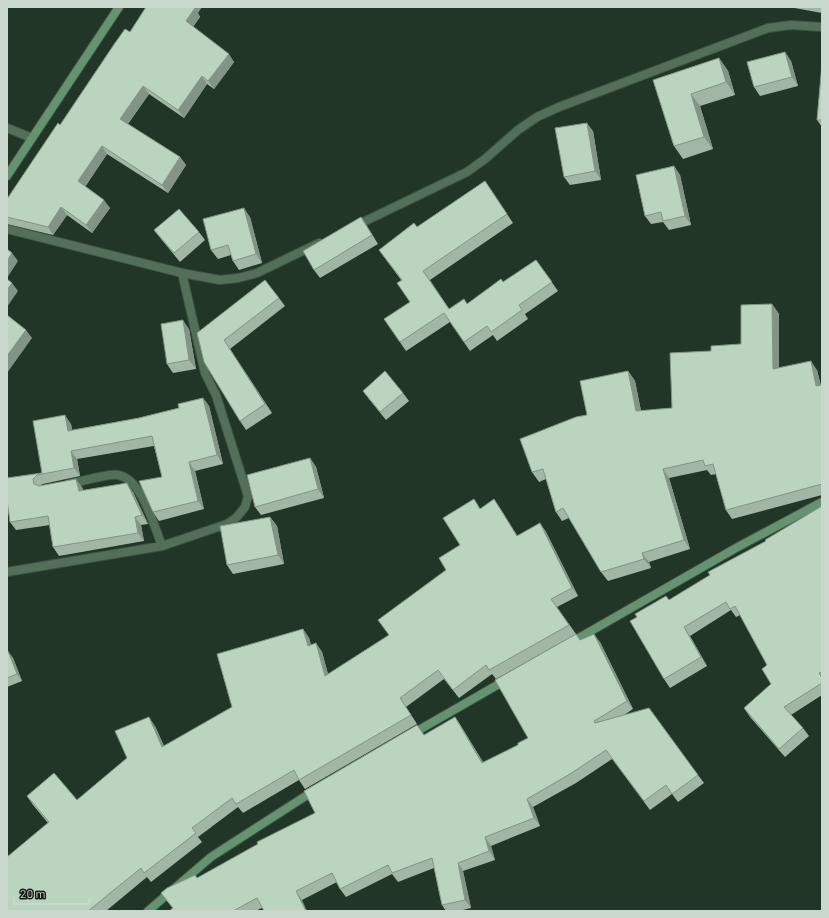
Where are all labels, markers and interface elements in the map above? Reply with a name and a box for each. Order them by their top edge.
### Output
scale bar [14,880,89,906]
text: 20 m [20,886,46,900]

